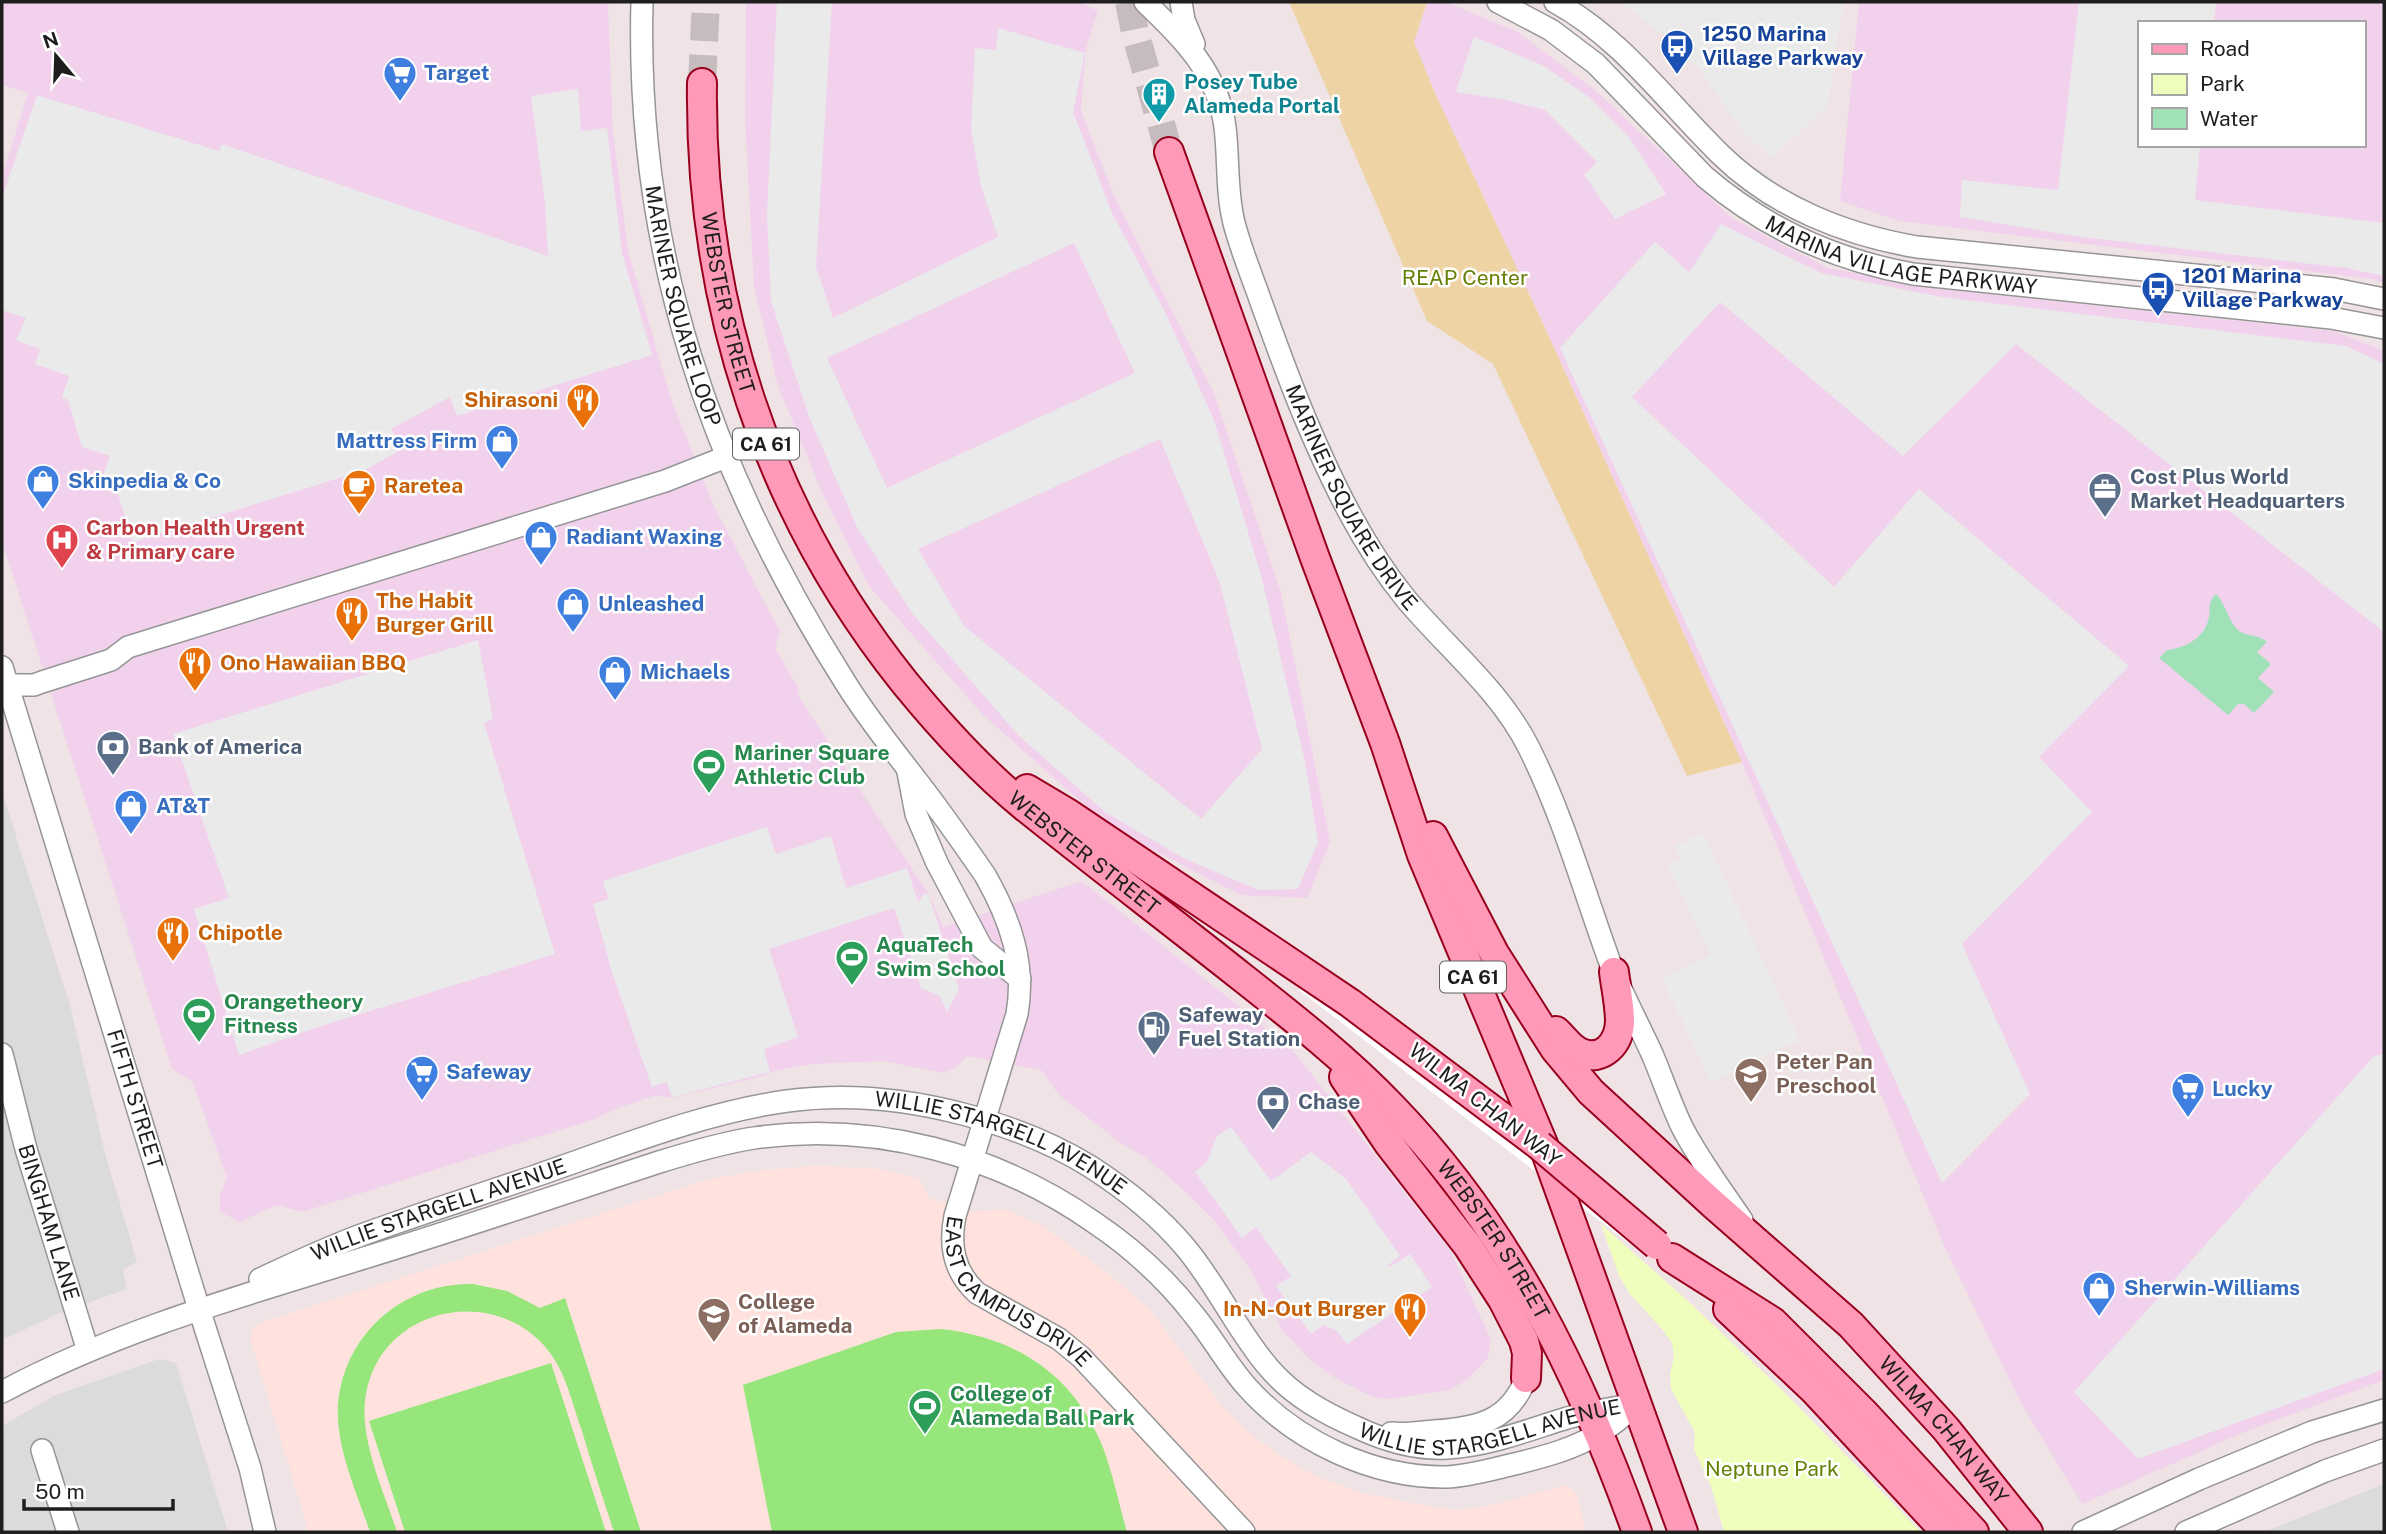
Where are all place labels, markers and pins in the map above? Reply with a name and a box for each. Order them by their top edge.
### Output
place label: 1250 Marina Village Parkway [1702,21,1864,70]
bus stop icon: 1250 Marina Village Parkway [1658,27,1696,76]
supermarket icon: Target [381,54,419,103]
place label: Target [424,60,489,85]
place label: Posey Tube Alameda Portal [1184,69,1340,118]
building icon: Posey Tube Alameda Portal [1140,75,1178,124]
place label: 1201 Marina Village Parkway [2182,263,2344,312]
bus stop icon: 1201 Marina Village Parkway [2139,269,2177,318]
restaurant icon: Shirasoni [564,381,602,430]
place label: Shirasoni [464,387,558,412]
shop icon: Mattress Firm [483,422,521,471]
place label: Mattress Firm [336,428,477,453]
shop icon: Skinpedia & Co [24,462,62,511]
place label: Cost Plus World Market Headquarters [2130,464,2345,513]
cafe icon: Raretea [340,467,378,516]
place label: Skinpedia & Co [68,468,221,493]
office icon: Cost Plus World Market Headquarters [2086,470,2124,519]
place label: Raretea [384,473,463,498]
place label: Carbon Health Urgent & Primary care [86,515,305,564]
shop icon: Radiant Waxing [522,518,560,567]
hospital icon: Carbon Health Urgent & Primary care [43,521,81,570]
place label: Radiant Waxing [566,524,723,549]
shop icon: Unleashed [554,585,592,634]
place label: The Habit Burger Grill [376,588,494,637]
place label: Unleashed [598,591,704,616]
restaurant icon: The Habit Burger Grill [333,594,371,643]
restaurant icon: Ono Hawaiian BBQ [176,644,214,693]
place label: Ono Hawaiian BBQ [220,650,406,675]
shop icon: Michaels [596,653,634,702]
place label: Michaels [640,659,730,684]
bank icon: Bank of America [94,728,132,777]
place label: Bank of America [138,734,302,759]
place label: Mariner Square Athletic Club [734,740,890,789]
sports icon: Mariner Square Athletic Club [690,746,728,795]
shop icon: AT&T [112,787,150,836]
place label: AT&T [156,793,210,818]
restaurant icon: Chipotle [154,914,192,963]
place label: Chipotle [198,920,283,945]
place label: AquaTech Swim School [876,932,1006,981]
sports icon: AquaTech Swim School [833,938,871,987]
place label: Orangetheory Fitness [224,989,363,1038]
sports icon: Orangetheory Fitness [180,995,218,1044]
place label: Safeway Fuel Station [1178,1002,1300,1051]
fuel station icon: Safeway Fuel Station [1135,1008,1173,1057]
place label: Peter Pan Preschool [1776,1049,1877,1098]
supermarket icon: Safeway [403,1053,441,1102]
school or university icon: Peter Pan Preschool [1732,1055,1770,1104]
place label: Safeway [446,1059,532,1084]
supermarket icon: Lucky [2169,1070,2207,1119]
place label: Lucky [2212,1076,2273,1101]
bank icon: Chase [1254,1083,1292,1132]
place label: Chase [1298,1089,1360,1114]
shop icon: Sherwin-Williams [2080,1269,2118,1318]
place label: Sherwin-Williams [2124,1275,2300,1300]
place label: College of Alameda [738,1289,852,1338]
restaurant icon: In-N-Out Burger [1391,1290,1429,1339]
school or university icon: College of Alameda [695,1295,733,1344]
place label: In-N-Out Burger [1223,1296,1386,1321]
place label: College of Alameda Ball Park [950,1381,1135,1430]
sports icon: College of Alameda Ball Park [906,1387,944,1436]

